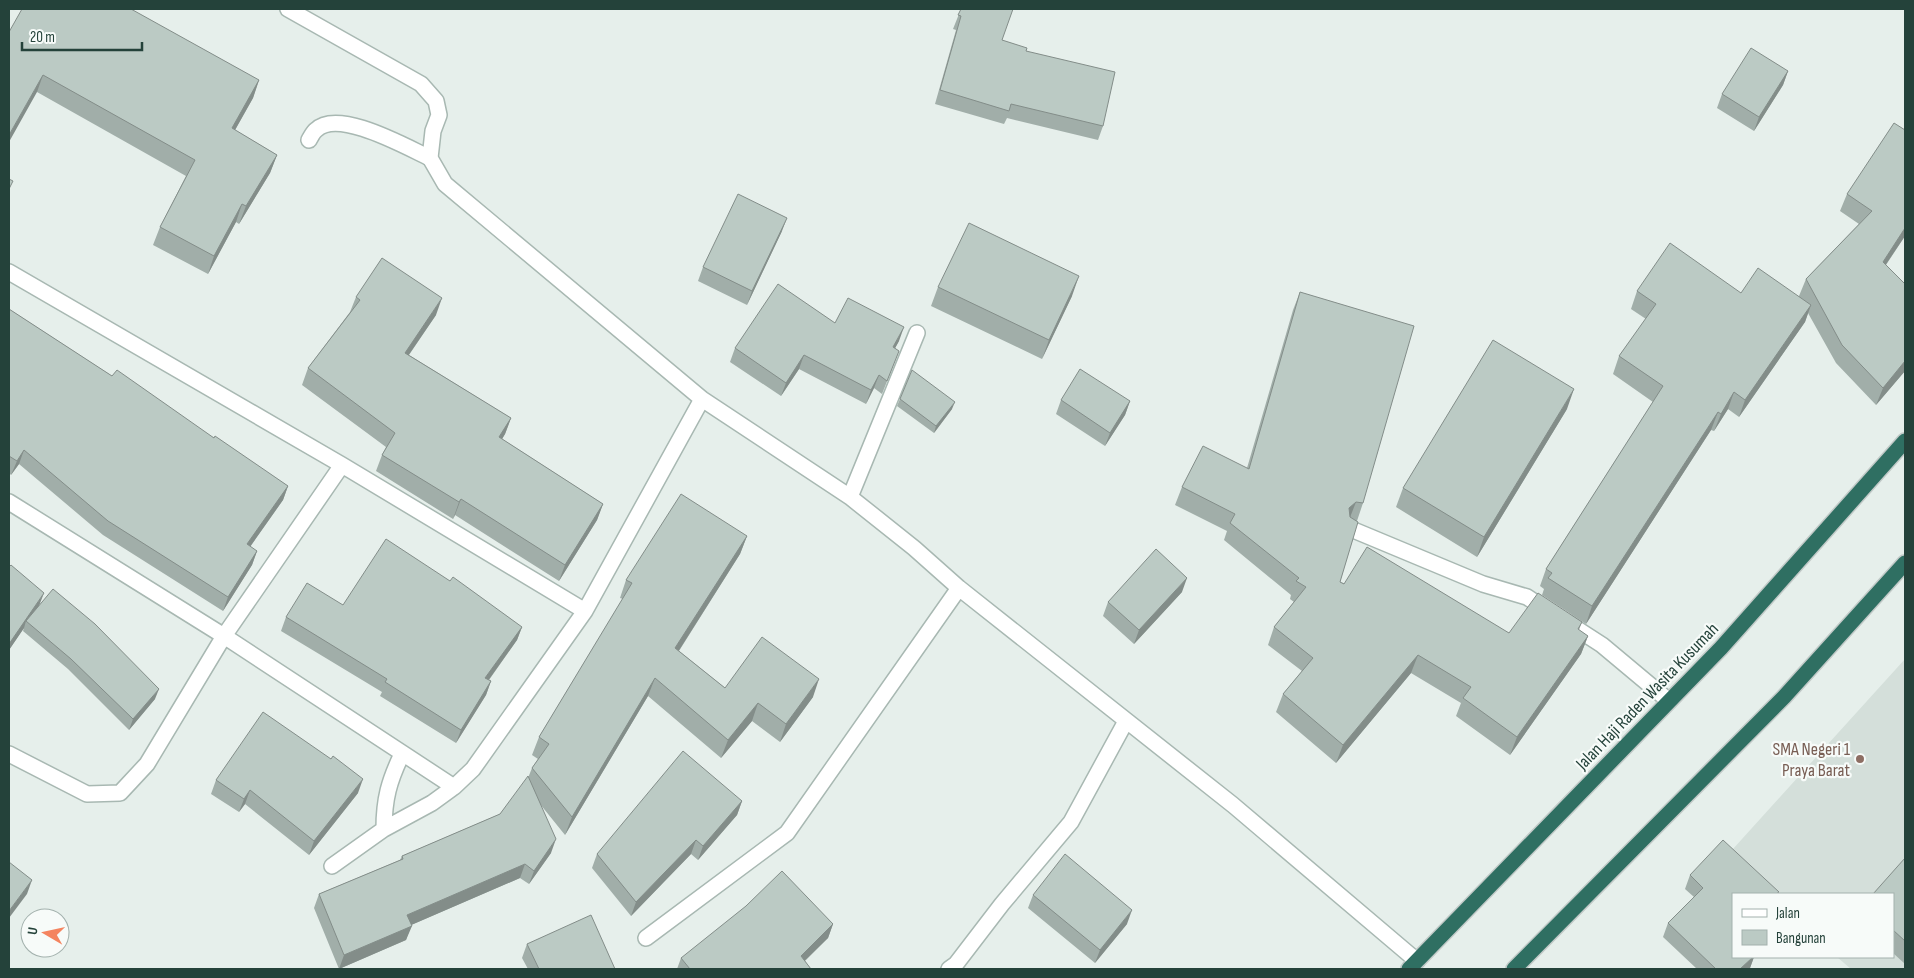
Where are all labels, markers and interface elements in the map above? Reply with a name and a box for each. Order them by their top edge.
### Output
scale bar [22,20,142,52]
text: 20 m [30,28,55,47]
street label: Jalan Haji Raden Wasita Kusumah [1571,619,1723,775]
place label: SMA Negeri 1 Praya Barat [1773,739,1851,781]
marker: SMA Negeri 1 Praya Barat [1854,753,1866,765]
legend [1732,893,1894,958]
text: Jalan [1775,904,1800,923]
north arrow [20,908,70,958]
text: U [24,926,42,936]
text: Bangunan [1776,929,1826,948]

